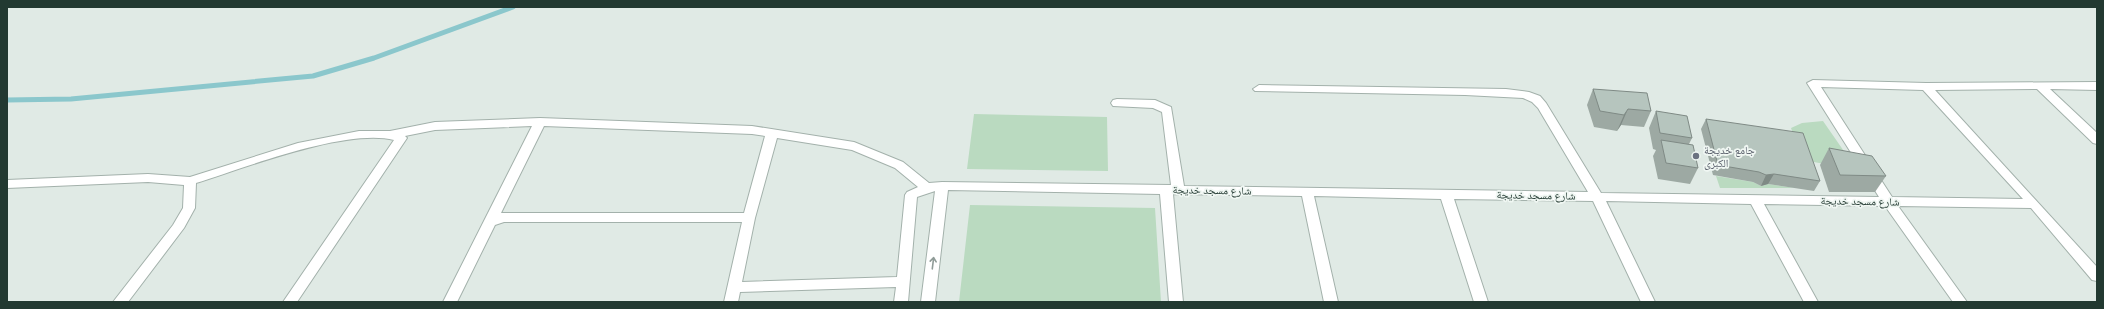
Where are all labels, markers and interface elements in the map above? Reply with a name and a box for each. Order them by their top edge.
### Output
place label: جامع خديجة الكبرى [1704,144,1755,170]
marker: جامع خديجة الكبرى [1691,151,1701,161]
street label: شارع مسجد خديجة [1172,183,1252,198]
street label: شارع مسجد خديجة [1496,188,1576,203]
street label: شارع مسجد خديجة [1820,194,1900,209]
one-way arrow [929,257,937,270]

